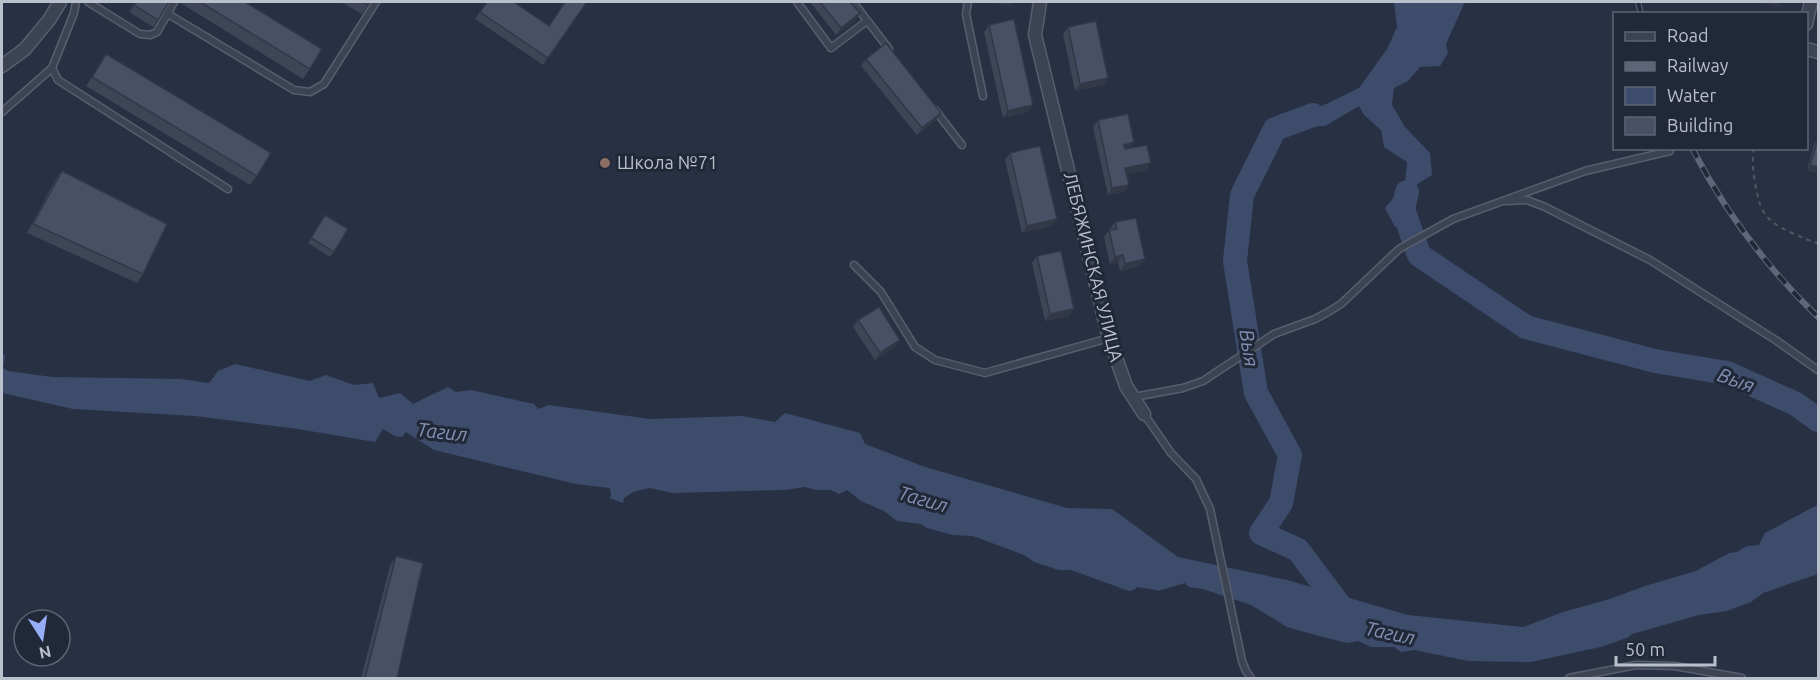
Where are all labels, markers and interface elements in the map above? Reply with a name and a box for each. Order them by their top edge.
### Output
legend [1613,12,1808,150]
text: Road [1667,25,1709,45]
text: Railway [1667,55,1729,75]
text: Water [1667,85,1717,105]
text: Building [1667,115,1733,135]
place label: Школа №71 [617,152,718,172]
marker: Школа №71 [598,156,612,170]
street label: ЛЕБЯЖИНСКАЯ УЛИЦА [1061,170,1127,364]
water label: Выя [1235,328,1264,368]
water label: Выя [1715,362,1758,397]
water label: Тагил [416,417,468,446]
water label: Тагил [896,481,951,517]
north arrow [12,608,72,668]
water label: Тагил [1363,616,1417,649]
scale bar [1616,629,1715,667]
text: 50 m [1625,639,1665,659]
text: N [37,643,53,663]

